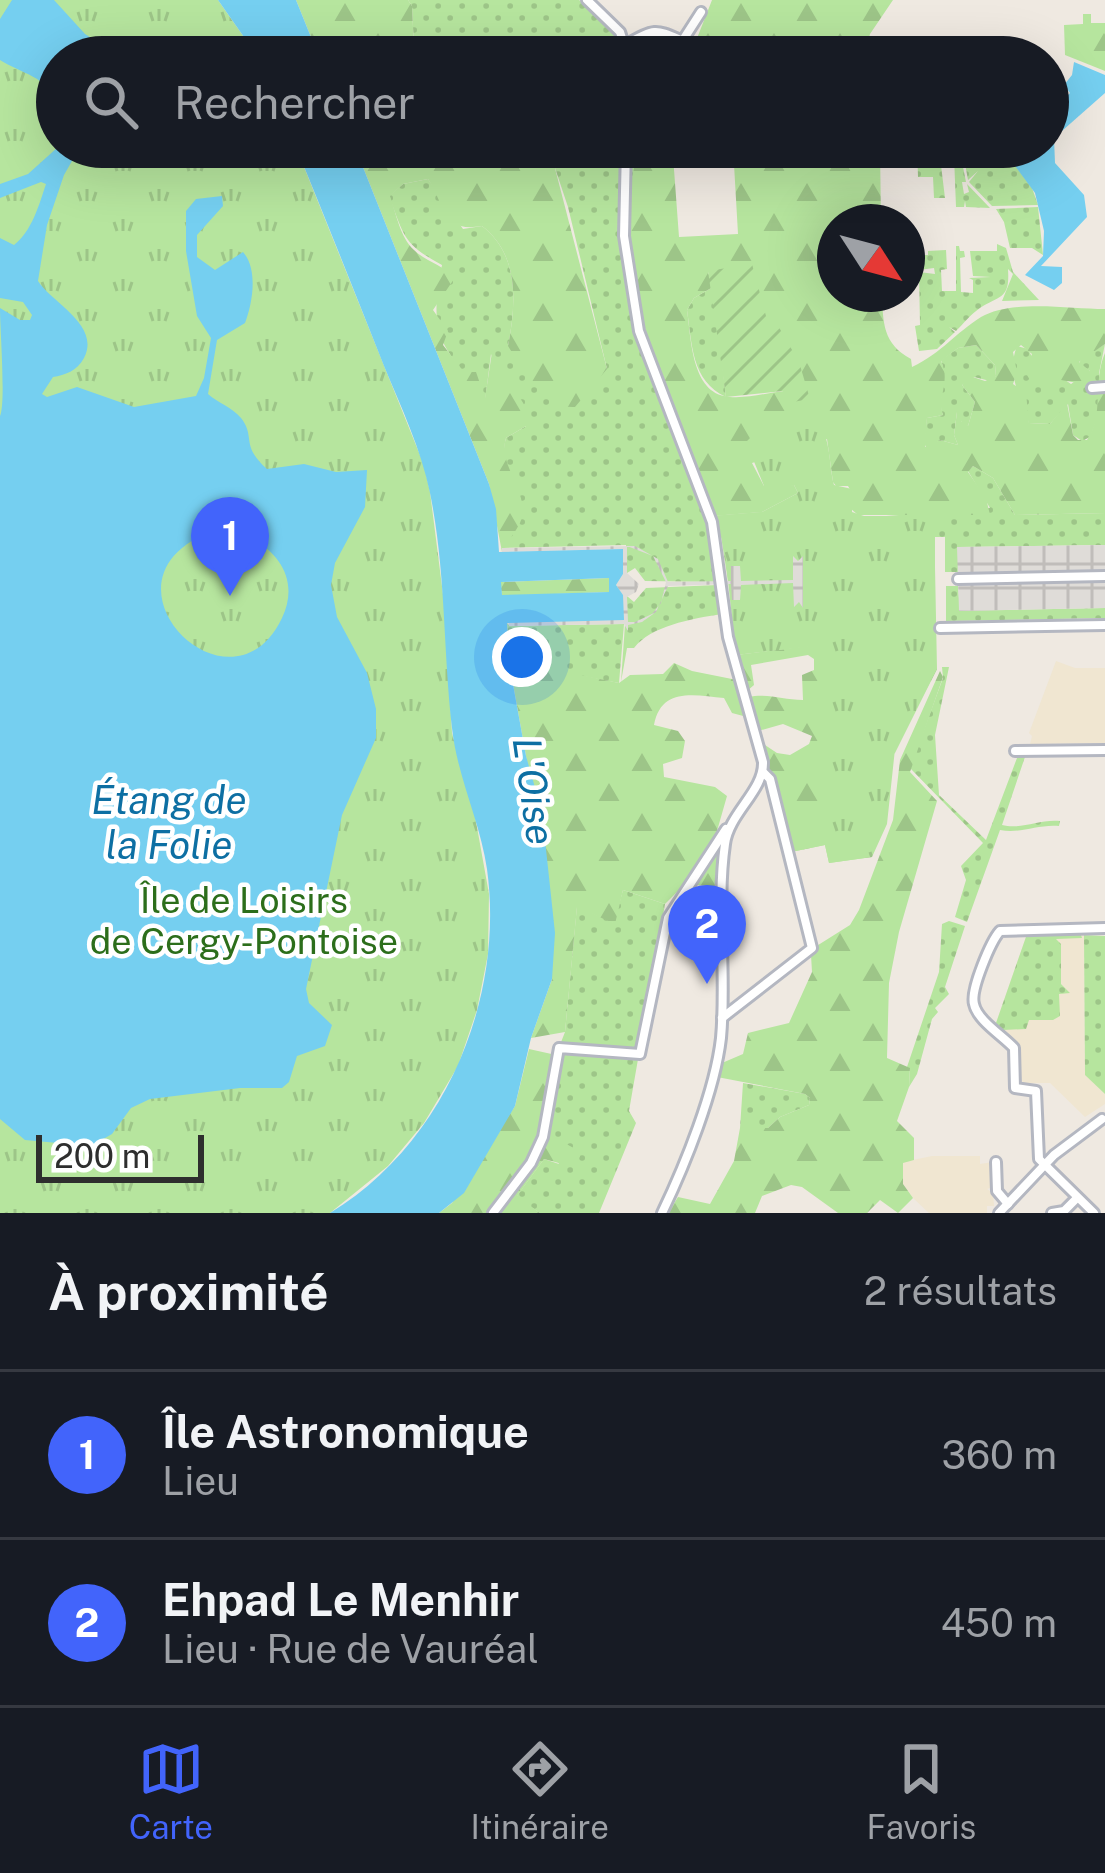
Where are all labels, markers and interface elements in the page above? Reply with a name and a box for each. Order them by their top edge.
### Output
search box [36,36,1069,168]
icon: search [78,69,144,135]
text: Rechercher [174,76,415,129]
north arrow [817,204,925,312]
pin: 1 [191,497,269,596]
your location [492,627,552,687]
water label: L'Oise [504,734,564,848]
water label: Étang de la Folie [91,777,247,868]
park label: Île de Loisirs de Cergy-Pontoise [90,879,398,962]
pin: 2 [668,885,746,984]
scale bar [36,1129,204,1182]
text: 200 m [54,1137,150,1175]
text: À proximité [48,1262,329,1321]
text: 2 résultats [864,1268,1057,1314]
text: Île Astronomique [162,1405,529,1458]
text: 1 [79,1432,95,1478]
text: 360 m [942,1432,1057,1478]
text: Lieu [162,1458,239,1504]
text: Ehpad Le Menhir [162,1573,519,1626]
text: 2 [75,1600,99,1646]
text: 450 m [941,1600,1057,1646]
text: Lieu · Rue de Vauréal [162,1626,539,1672]
tab: Carte [129,1736,213,1846]
tab: Itinéraire [471,1736,609,1846]
tab: Favoris [866,1736,976,1846]

